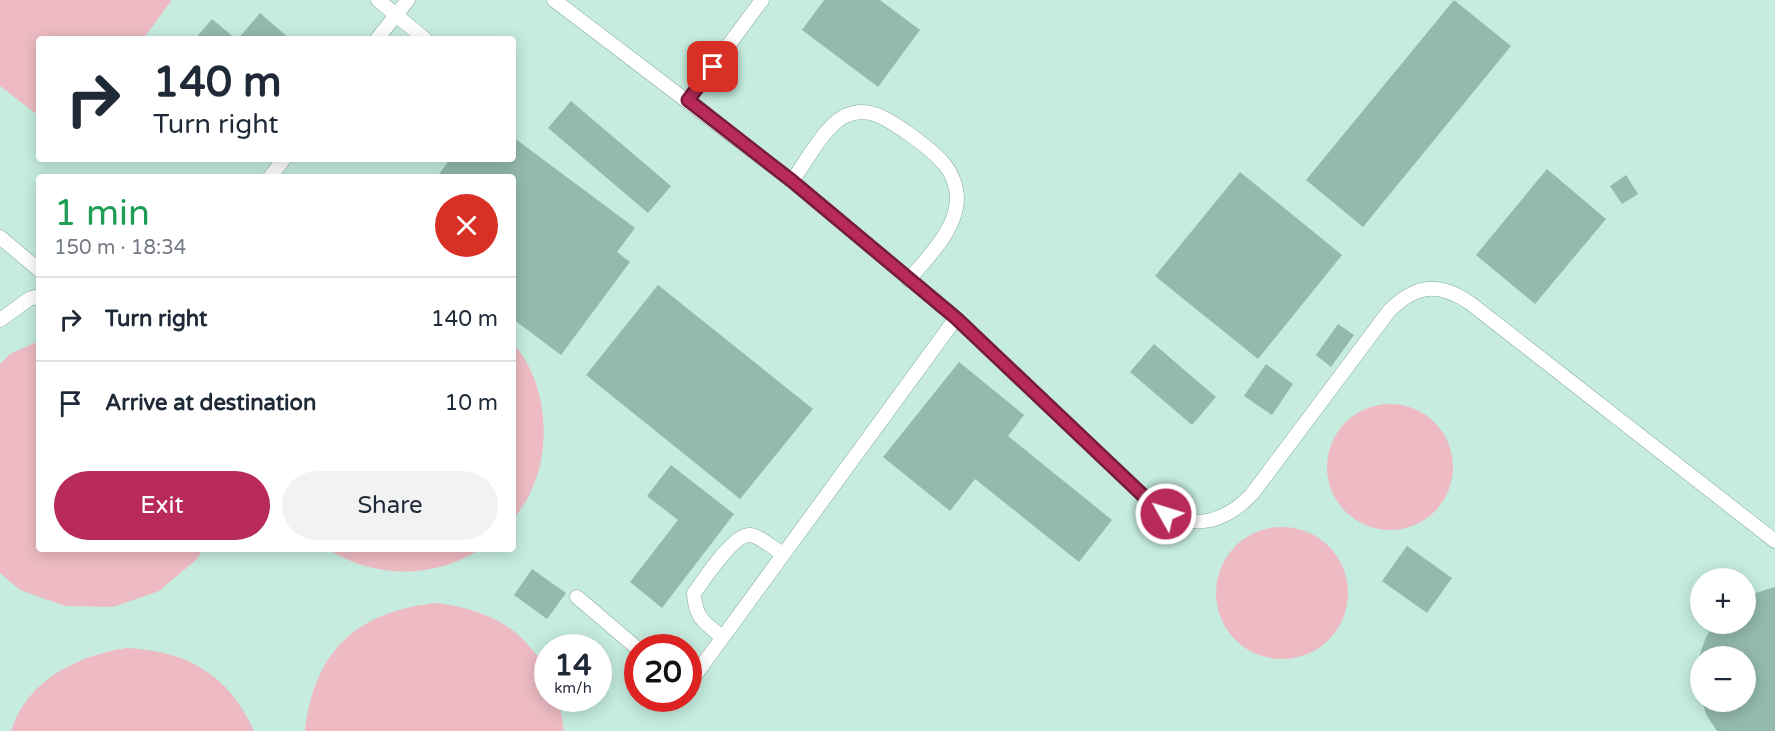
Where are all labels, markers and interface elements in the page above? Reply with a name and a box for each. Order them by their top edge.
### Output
pin [687,41,738,92]
icon: arrive [696,50,729,83]
text: 140 m [153,57,282,108]
icon: right [54,60,132,138]
text: Turn right [153,108,279,141]
text: 1 min [54,192,150,235]
button: close [435,194,498,257]
text: 150 m · 18:34 [54,236,186,260]
icon: right [54,303,87,336]
text: Turn right [105,306,207,332]
text: 140 m [431,306,498,332]
icon: arrive [54,387,87,420]
text: Arrive at destination [105,390,316,416]
text: 10 m [444,390,498,416]
button: Exit [54,471,270,540]
button: Share [282,471,498,540]
position arrow [1134,482,1198,546]
map controls [1690,568,1756,712]
button: + [1690,568,1756,634]
speed limit sign: 20 [624,634,702,712]
button: − [1690,646,1756,712]
text: 14 [554,647,592,684]
text: km/h [554,679,592,697]

